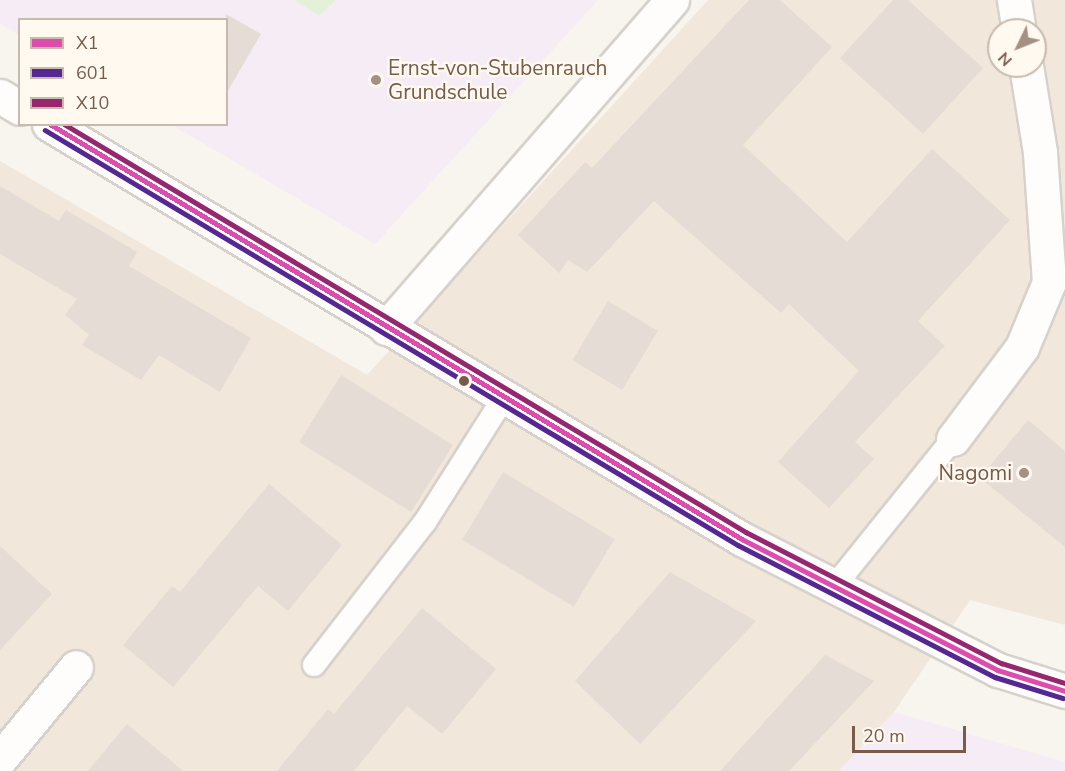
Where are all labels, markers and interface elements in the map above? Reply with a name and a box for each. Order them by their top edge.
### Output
legend [18,18,228,126]
north arrow [987,18,1047,78]
text: X1 [76,31,99,55]
text: N [993,47,1017,71]
place label: Ernst-von-Stubenrauch Grundschule [388,55,607,105]
text: 601 [76,61,108,85]
marker: Ernst-von-Stubenrauch Grundschule [369,73,383,87]
text: X10 [76,91,109,115]
unlabelled marker [458,375,470,387]
place label: Nagomi [939,460,1012,486]
marker: Nagomi [1017,466,1031,480]
scale bar [855,714,969,752]
text: 20 m [863,724,905,748]

